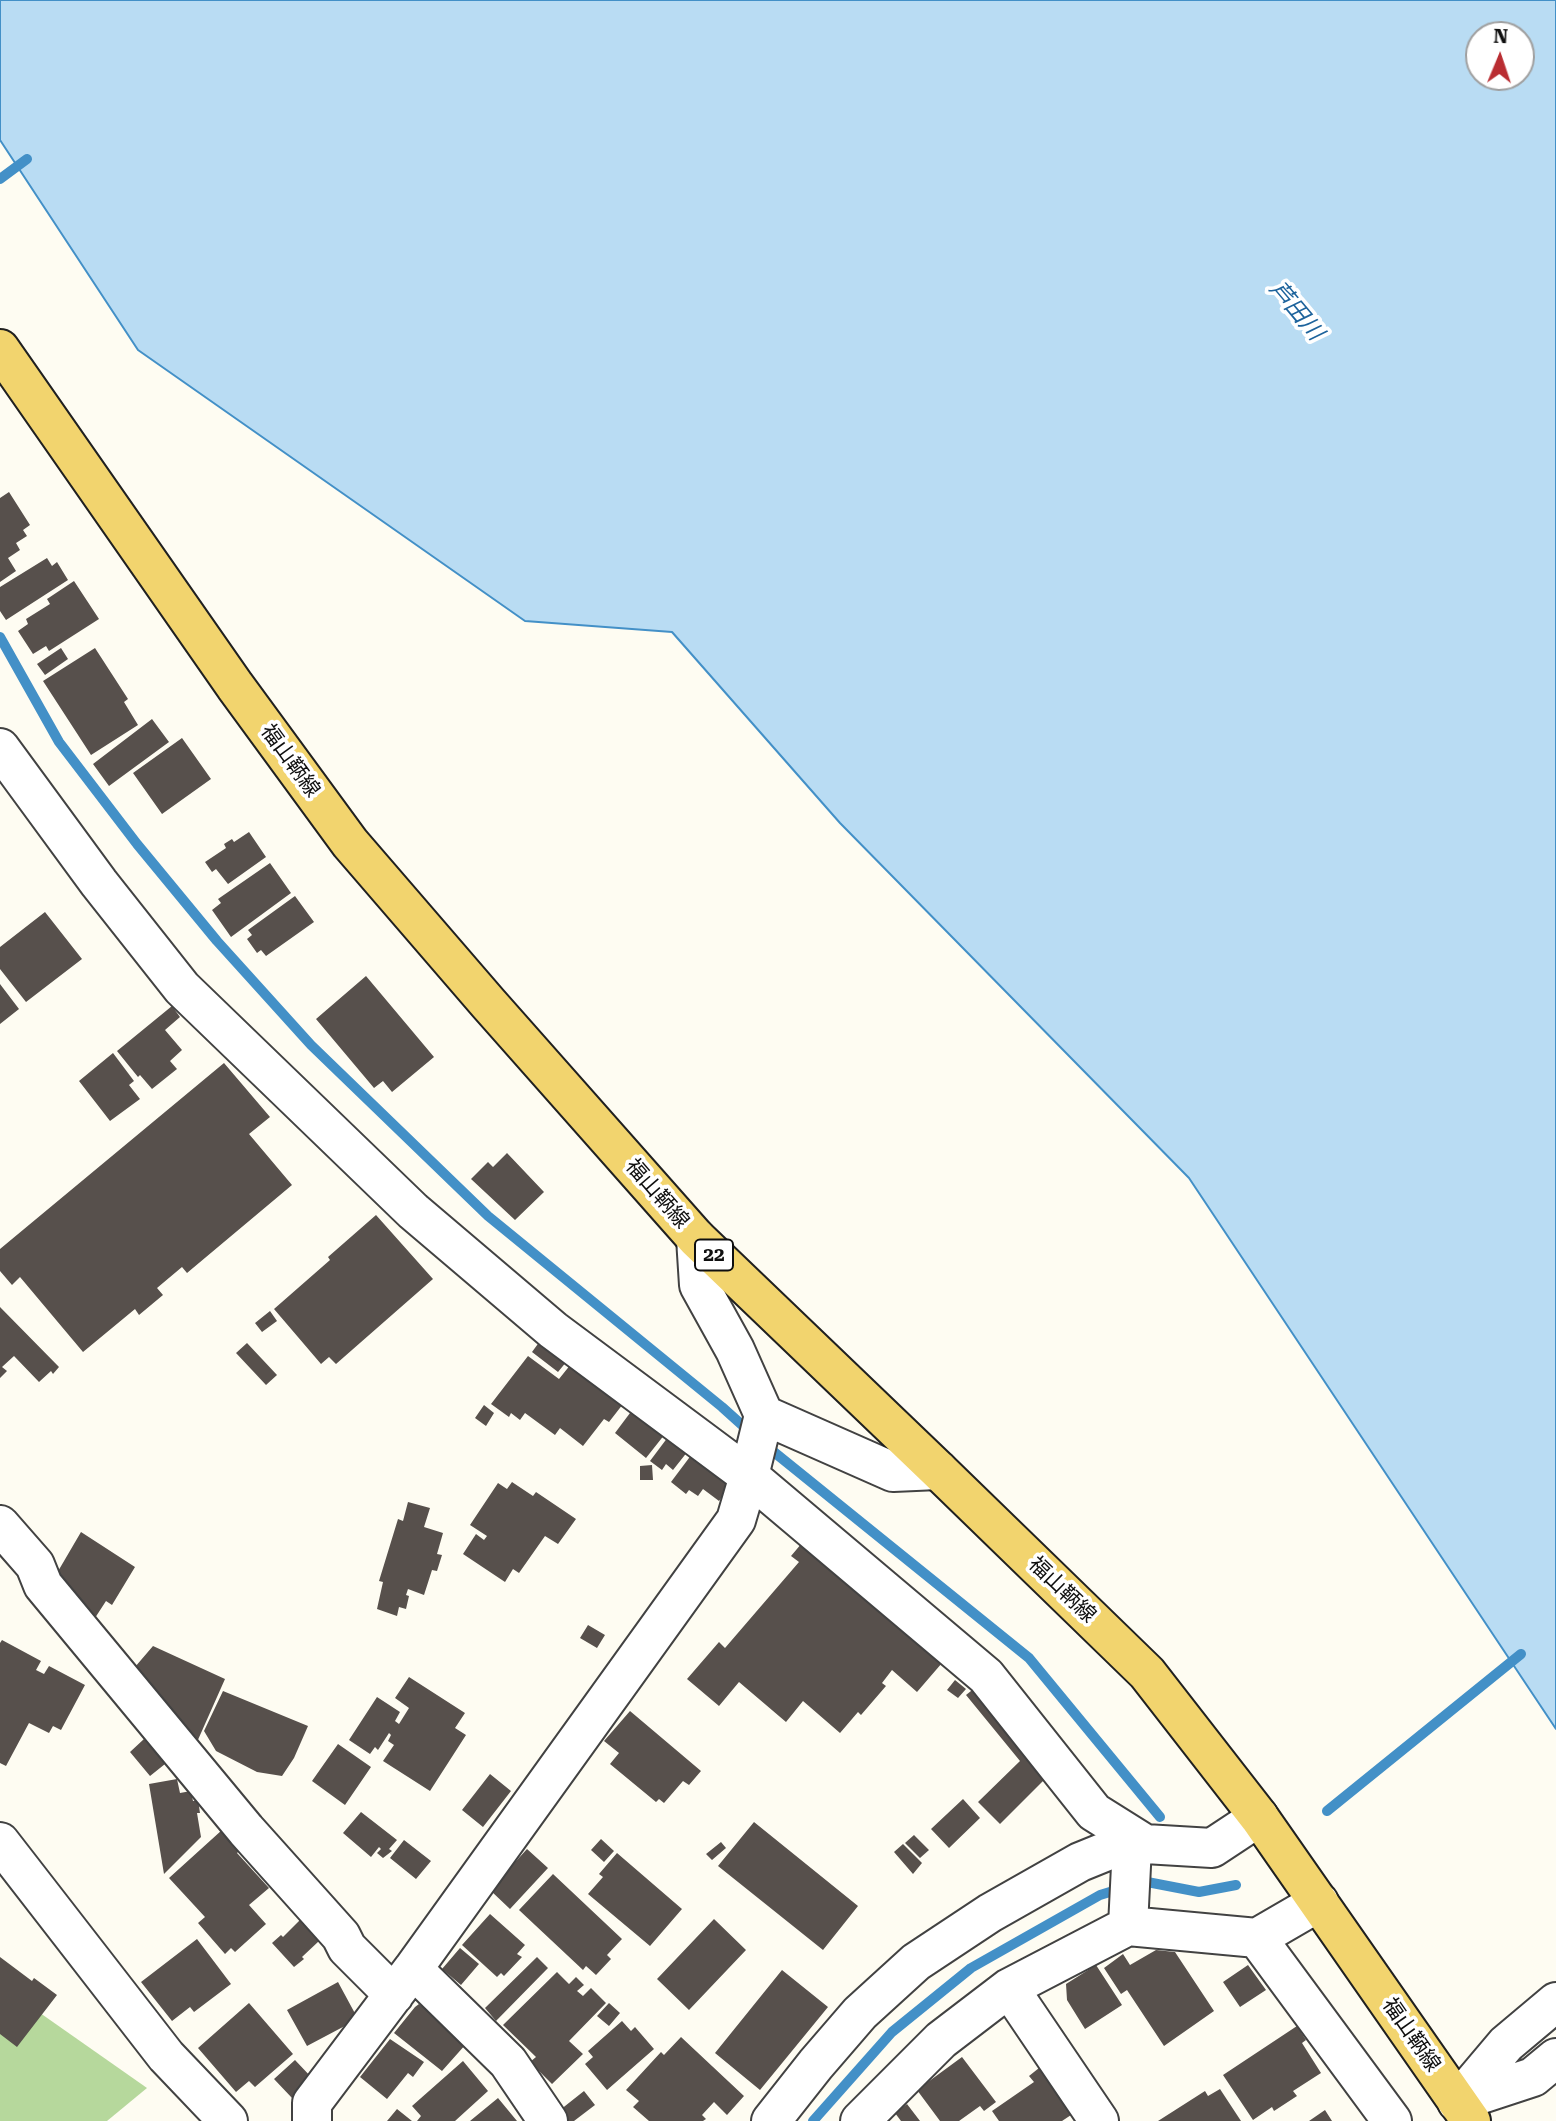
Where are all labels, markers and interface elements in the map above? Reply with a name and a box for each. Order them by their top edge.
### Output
north arrow [1465,21,1535,91]
text: N [1493,25,1508,48]
water label: 芦田川 [1263,276,1329,346]
street label: 福山鞆線 [255,720,325,802]
street label: 福山鞆線 [620,1154,694,1234]
road number: 22 [695,1240,733,1270]
street label: 福山鞆線 [1023,1552,1101,1628]
street label: 福山鞆線 [1377,1993,1445,2077]

